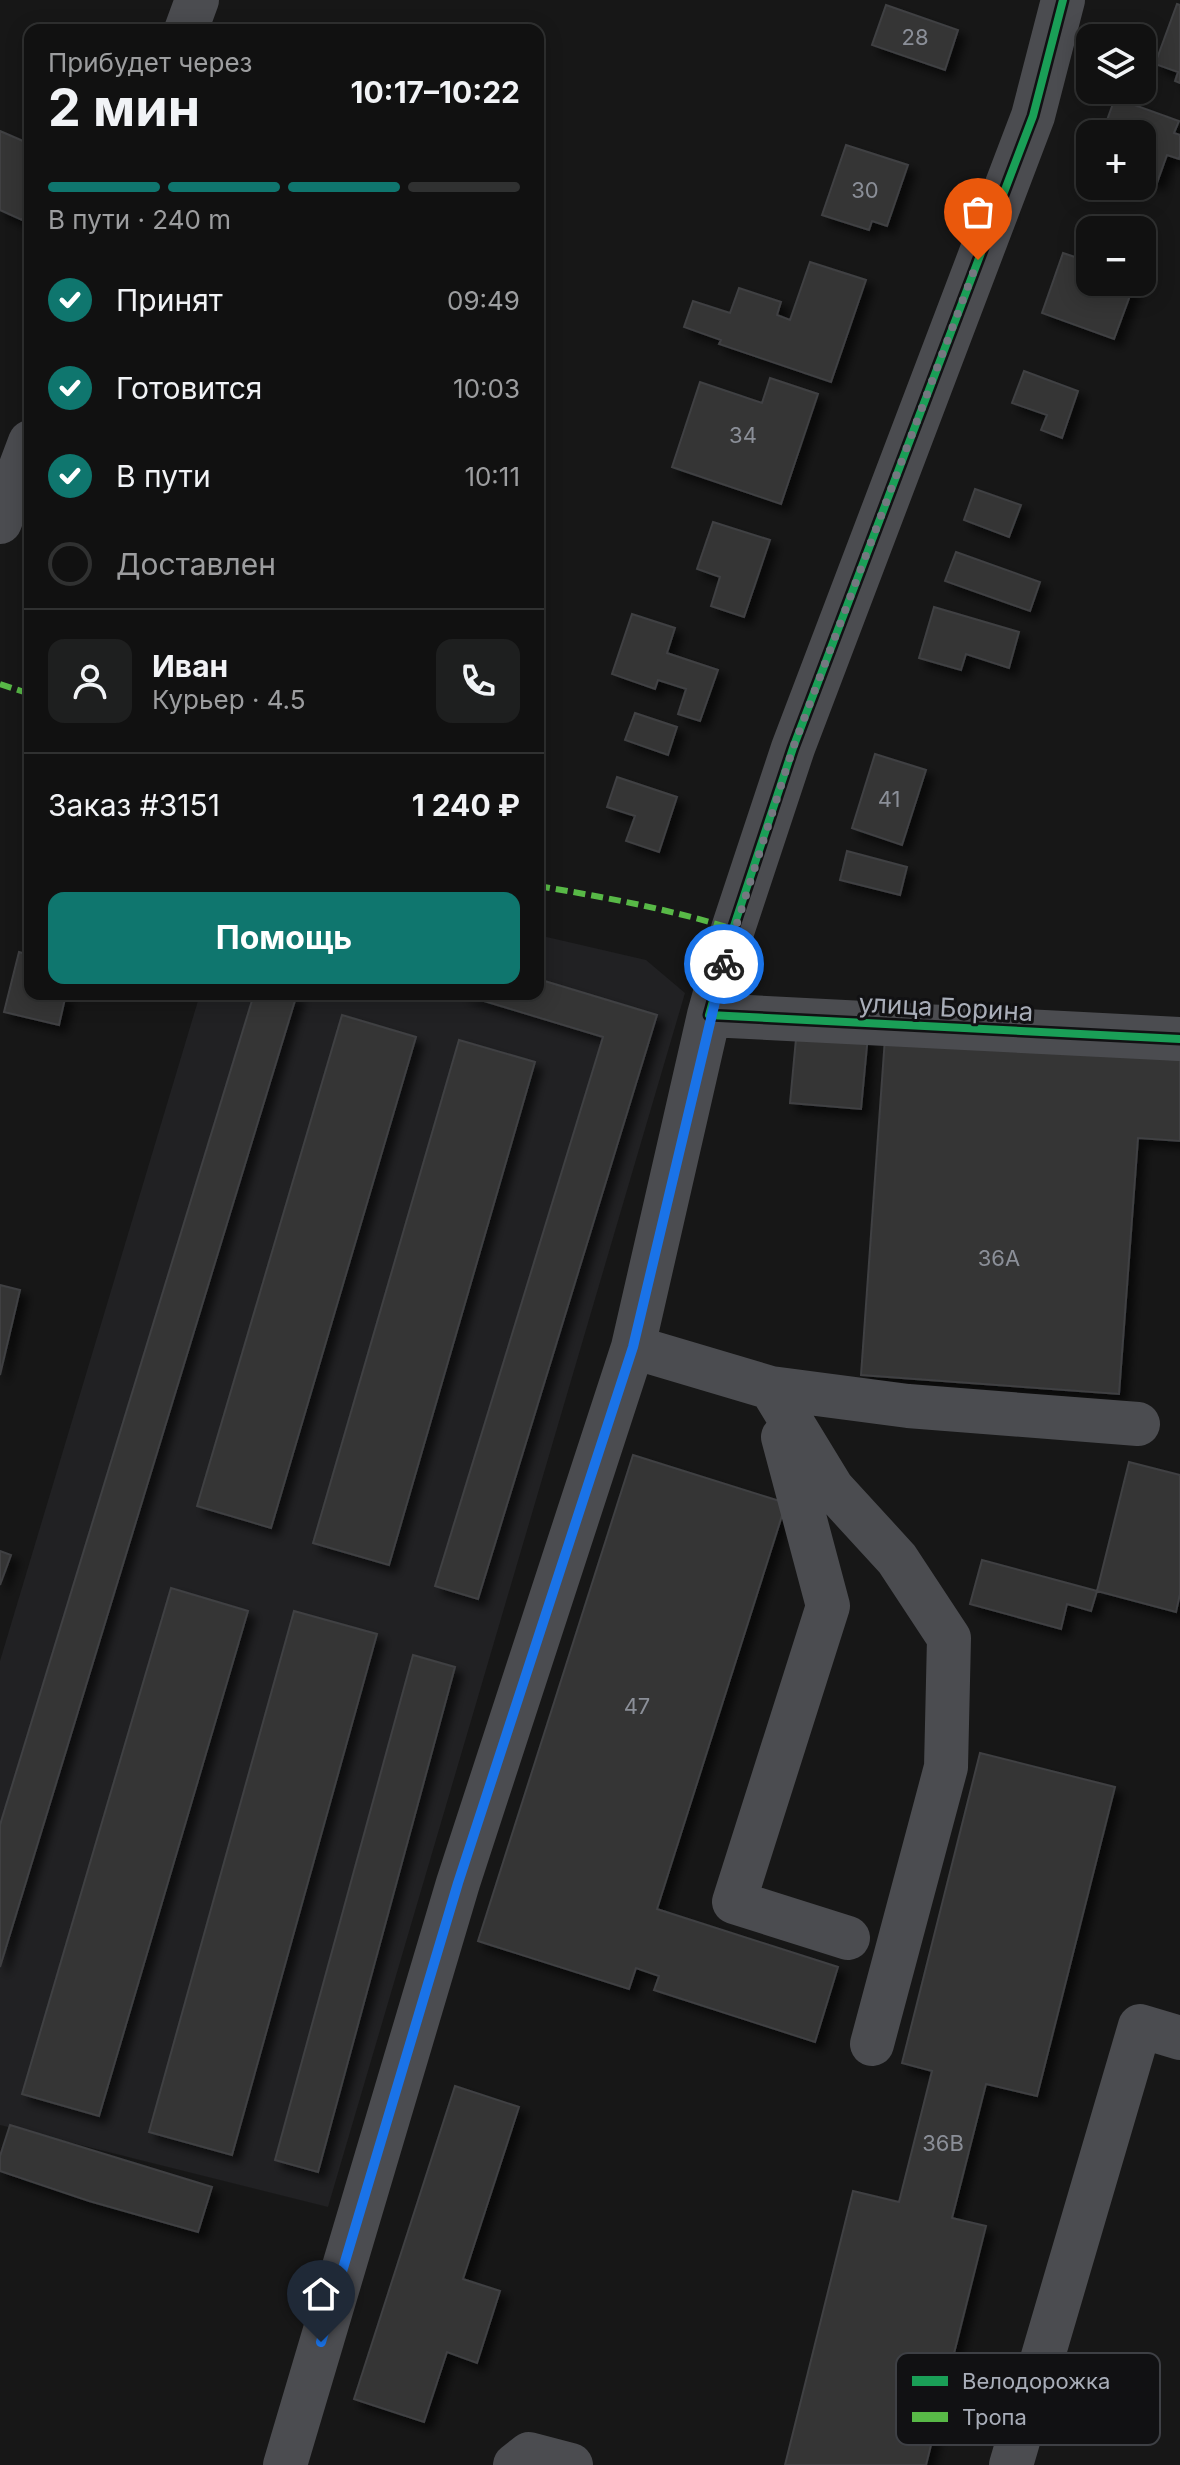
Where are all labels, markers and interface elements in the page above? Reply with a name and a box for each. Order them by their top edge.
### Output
house number: 28 [901,24,929,50]
map controls [1076,24,1156,296]
button: layers [1076,24,1156,104]
text: Прибудет через [48,47,252,78]
text: 10:17–10:22 [350,74,520,110]
text: 2 мин [48,76,200,139]
button: + [1076,120,1156,200]
house number: 30 [851,177,879,203]
pin [944,178,1012,260]
icon: bag [956,190,1000,234]
text: В пути · 240 m [48,204,231,235]
button: − [1076,216,1156,296]
icon: check [48,278,92,322]
text: Принят [116,282,223,318]
text: 09:49 [447,285,520,316]
icon: check [48,366,92,410]
text: Готовится [116,370,262,406]
text: 10:03 [453,373,520,404]
house number: 34 [729,422,757,448]
icon: check [48,454,92,498]
text: В пути [116,458,211,494]
text: 10:11 [464,461,520,492]
text: Доставлен [116,546,276,582]
button: person [48,639,132,723]
button: phone [436,639,520,723]
text: Иван [152,648,228,684]
text: Курьер · 4.5 [152,684,306,715]
house number: 41 [878,786,900,812]
text: Заказ #3151 [48,787,220,823]
text: 1 240 ₽ [412,787,520,823]
button: Помощь [48,892,520,984]
courier [684,924,764,1004]
icon: bike [702,942,746,986]
street label: улица Борина [858,987,1034,1027]
house number: 36А [978,1245,1020,1271]
house number: 47 [624,1693,650,1719]
house number: 36В [922,2130,964,2156]
pin [287,2260,355,2342]
icon: home [299,2272,343,2316]
legend [896,2353,1160,2445]
text: Велодорожка [962,2368,1110,2394]
text: Тропа [962,2404,1027,2430]

